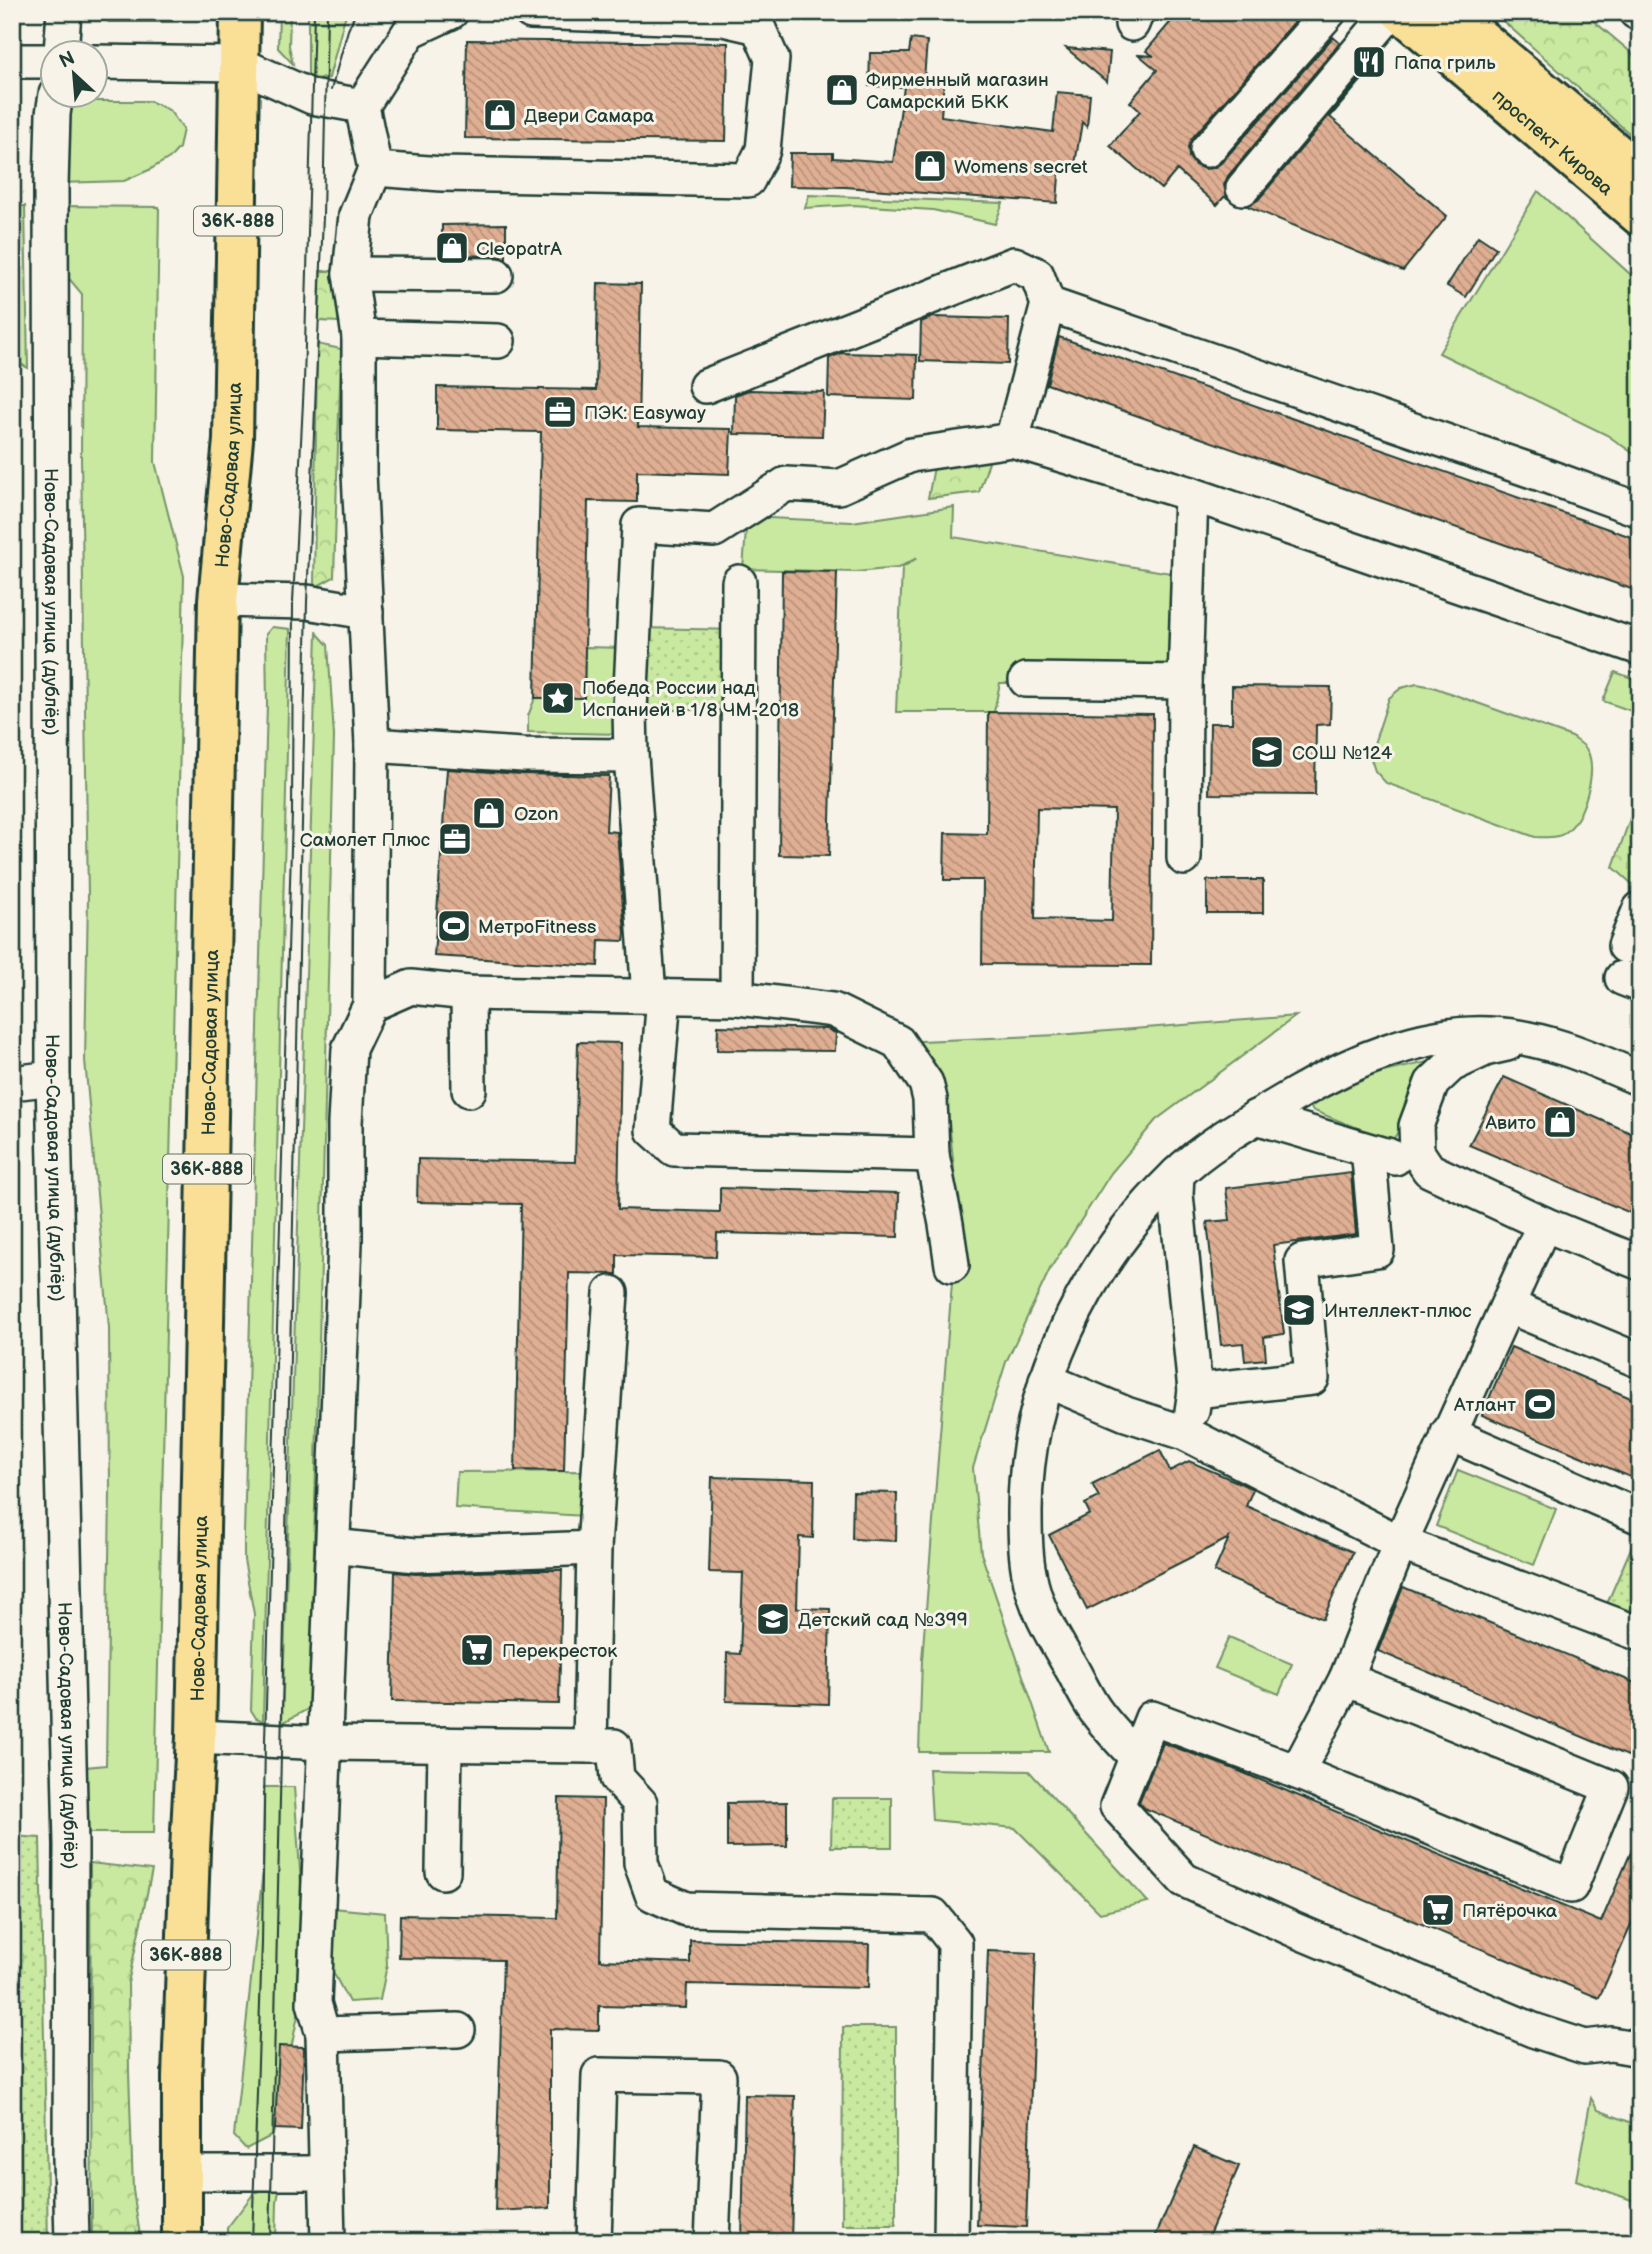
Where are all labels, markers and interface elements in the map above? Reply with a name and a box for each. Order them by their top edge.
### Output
north arrow [38,38,108,108]
restaurant icon: Папа гриль [1350,43,1388,81]
text: N [56,47,79,74]
place label: Папа гриль [1394,52,1496,75]
place label: Фирменный магазин Самарский БКК [866,69,1049,114]
shop icon: Фирменный магазин Самарский БКК [823,71,861,109]
street label: проспект Кирова [1487,85,1617,201]
shop icon: Двери Самара [481,96,519,134]
place label: Двери Самара [524,105,654,128]
shop icon: Womens secret [911,147,949,185]
place label: Womens secret [954,156,1088,179]
road number: 36К-888 [194,206,282,236]
shop icon: CleopatrA [433,229,471,267]
place label: CleopatrA [476,238,562,261]
street label: Ново-Садовая улица [211,382,247,569]
office icon: ПЭК: Easyway [541,393,579,431]
place label: ПЭК: Easyway [584,402,706,425]
street label: Ново-Садовая улица (дублёр) [39,468,62,736]
place label: Победа России над Испанией в 1/8 ЧМ-2018 [582,677,799,722]
place icon: Победа России над Испанией в 1/8 ЧМ-2018 [539,679,577,717]
school or university icon: СОШ №124 [1248,733,1286,771]
place label: СОШ №124 [1292,742,1393,765]
shop icon: Ozon [470,794,508,832]
place label: Ozon [514,803,559,826]
office icon: Самолет Плюс [436,820,474,858]
place label: Самолет Плюс [300,829,431,852]
sports icon: МетроFitness [435,907,473,945]
place label: МетроFitness [478,916,596,939]
street label: Ново-Садовая улица [198,949,224,1136]
street label: Ново-Садовая улица (дублёр) [40,1034,68,1302]
shop icon: Авито [1541,1103,1579,1141]
place label: Авито [1485,1112,1536,1135]
road number: 36К-888 [163,1154,251,1184]
school or university icon: Интеллект-плюс [1280,1291,1318,1329]
place label: Интеллект-плюс [1324,1300,1472,1323]
sports icon: Атлант [1521,1385,1559,1423]
place label: Атлант [1453,1394,1516,1417]
street label: Ново-Садовая улица [187,1515,213,1702]
school or university icon: Детский сад №399 [754,1600,792,1638]
street label: Ново-Садовая улица (дублёр) [52,1602,81,1869]
place label: Детский сад №399 [798,1609,968,1632]
supermarket icon: Перекресток [458,1631,496,1669]
place label: Перекресток [502,1640,617,1663]
supermarket icon: Пятёрочка [1419,1891,1457,1929]
place label: Пятёрочка [1462,1900,1557,1923]
road number: 36К-888 [142,1940,230,1969]

